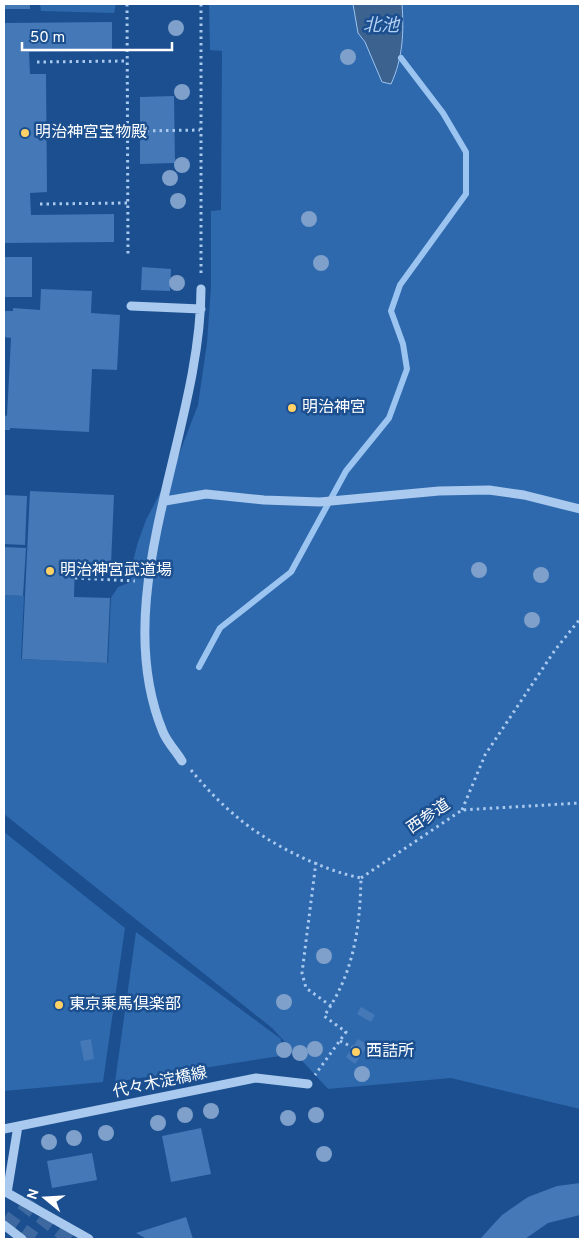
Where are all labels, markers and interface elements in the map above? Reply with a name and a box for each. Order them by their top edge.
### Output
water label: 北池 [363,15,401,38]
scale bar [22,20,172,52]
text: 50 m [30,29,65,48]
place label: 明治神宮宝物殿 [35,123,147,143]
marker: 明治神宮宝物殿 [19,127,31,139]
place label: 明治神宮 [302,398,366,418]
marker: 明治神宮 [286,402,298,414]
place label: 明治神宮武道場 [60,561,172,581]
marker: 明治神宮武道場 [44,565,56,577]
street label: 西参道 [404,795,454,839]
place label: 東京乗馬倶楽部 [69,995,181,1015]
marker: 東京乗馬倶楽部 [53,999,65,1011]
place label: 西詰所 [366,1042,414,1062]
marker: 西詰所 [350,1046,362,1058]
street label: 代々木淀橋線 [111,1063,209,1103]
north arrow [20,1173,70,1223]
text: N [24,1187,44,1202]

